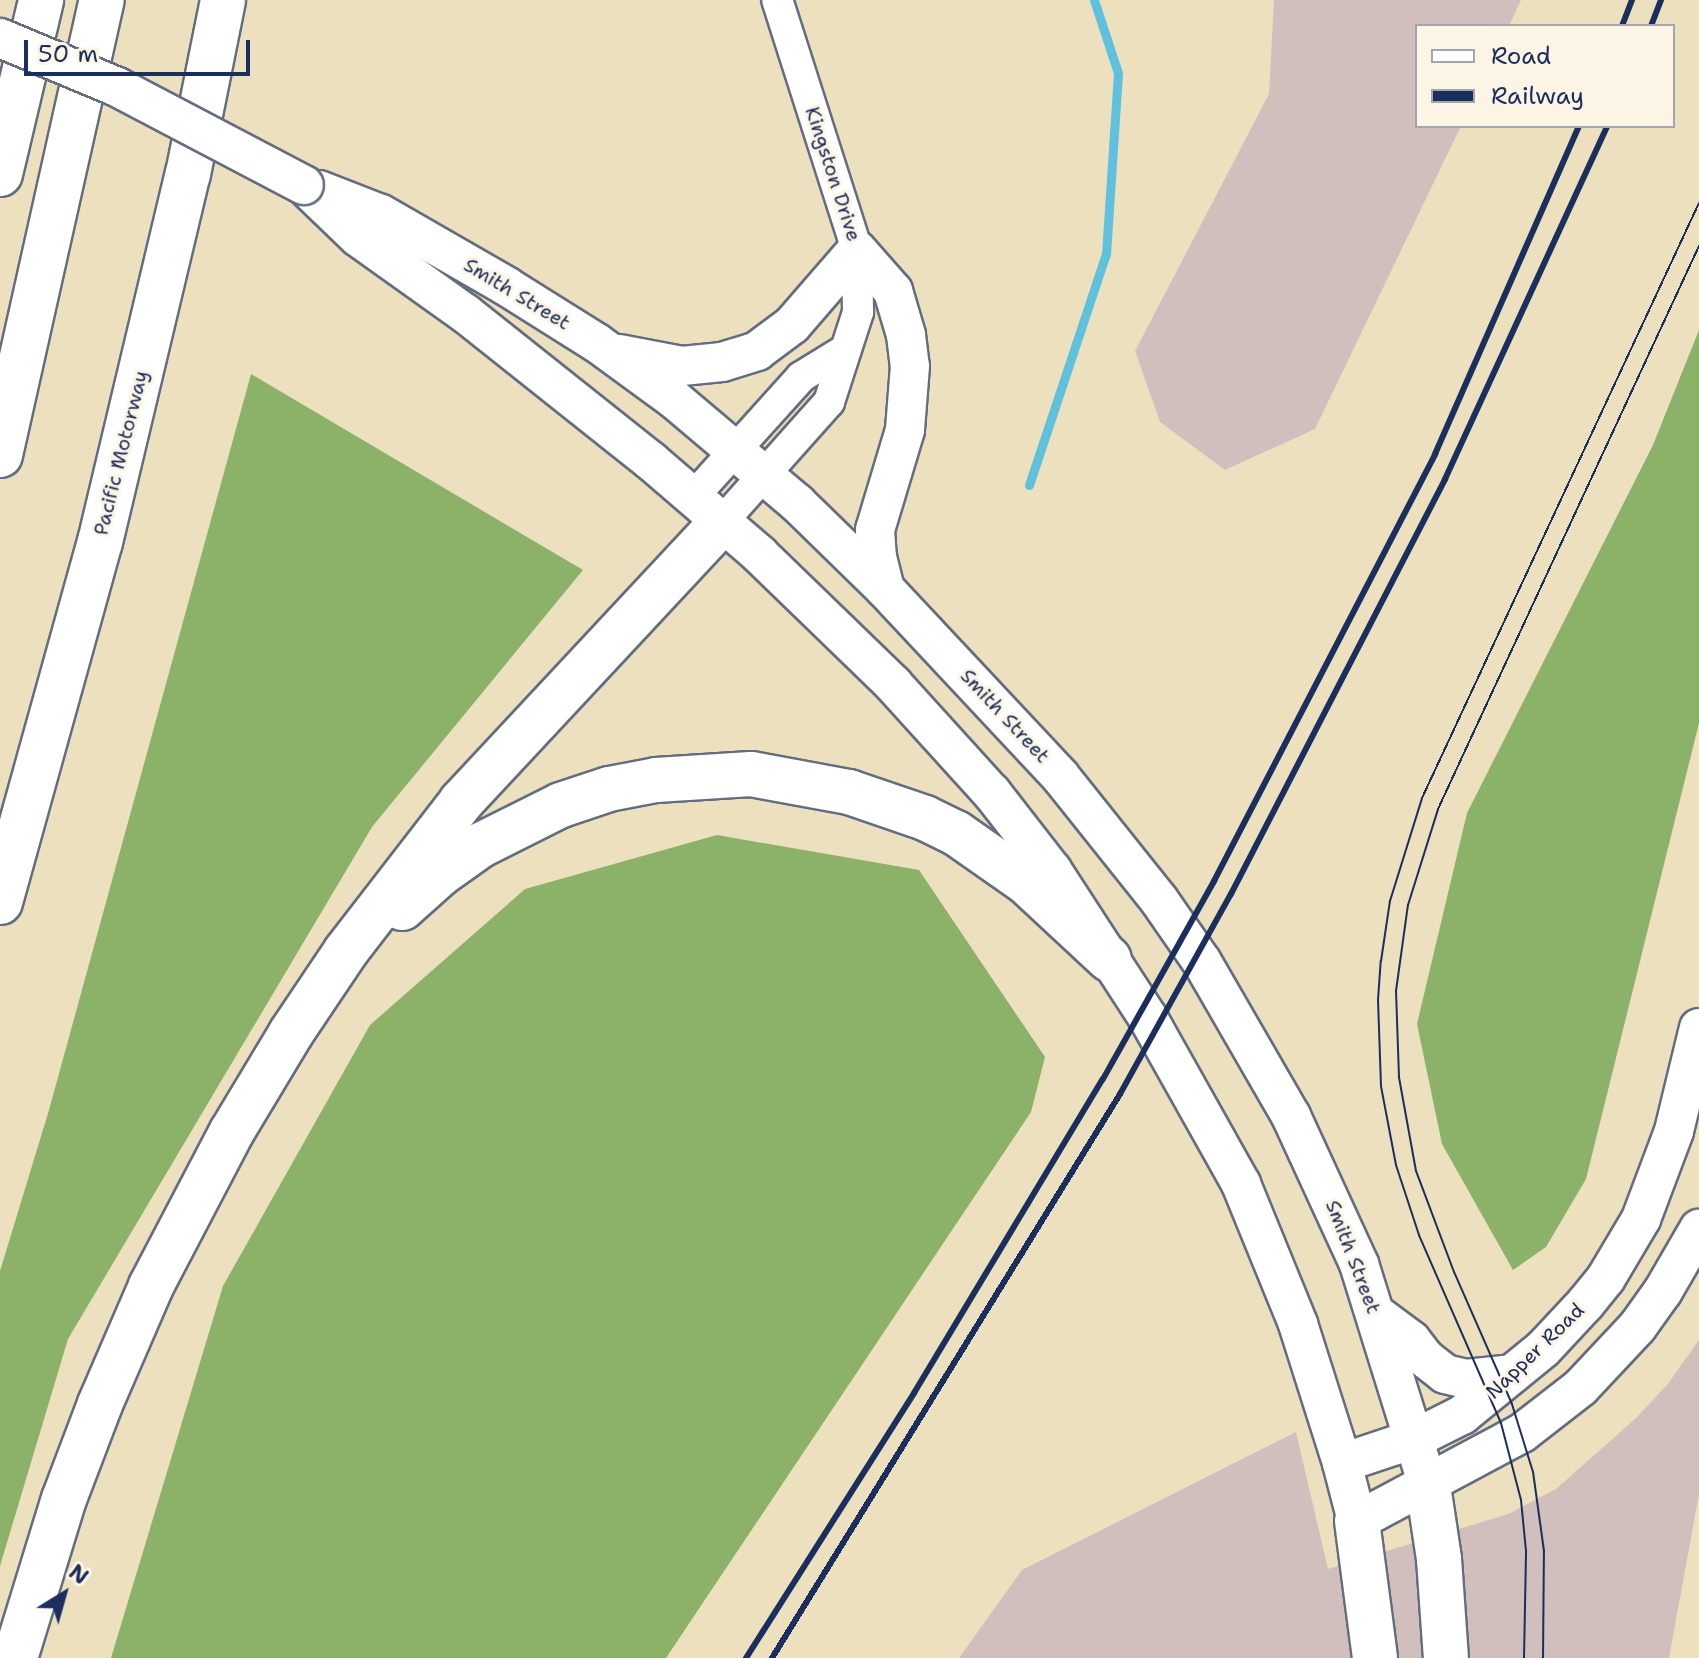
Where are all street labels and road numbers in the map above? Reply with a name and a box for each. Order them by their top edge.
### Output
street label: Kingston Drive [800,104,866,244]
street label: Smith Street [459,253,575,335]
street label: Pacific Motorway [89,368,153,538]
street label: Smith Street [955,664,1055,768]
street label: Smith Street [1320,1197,1386,1317]
street label: Napper Road [1481,1298,1589,1404]

